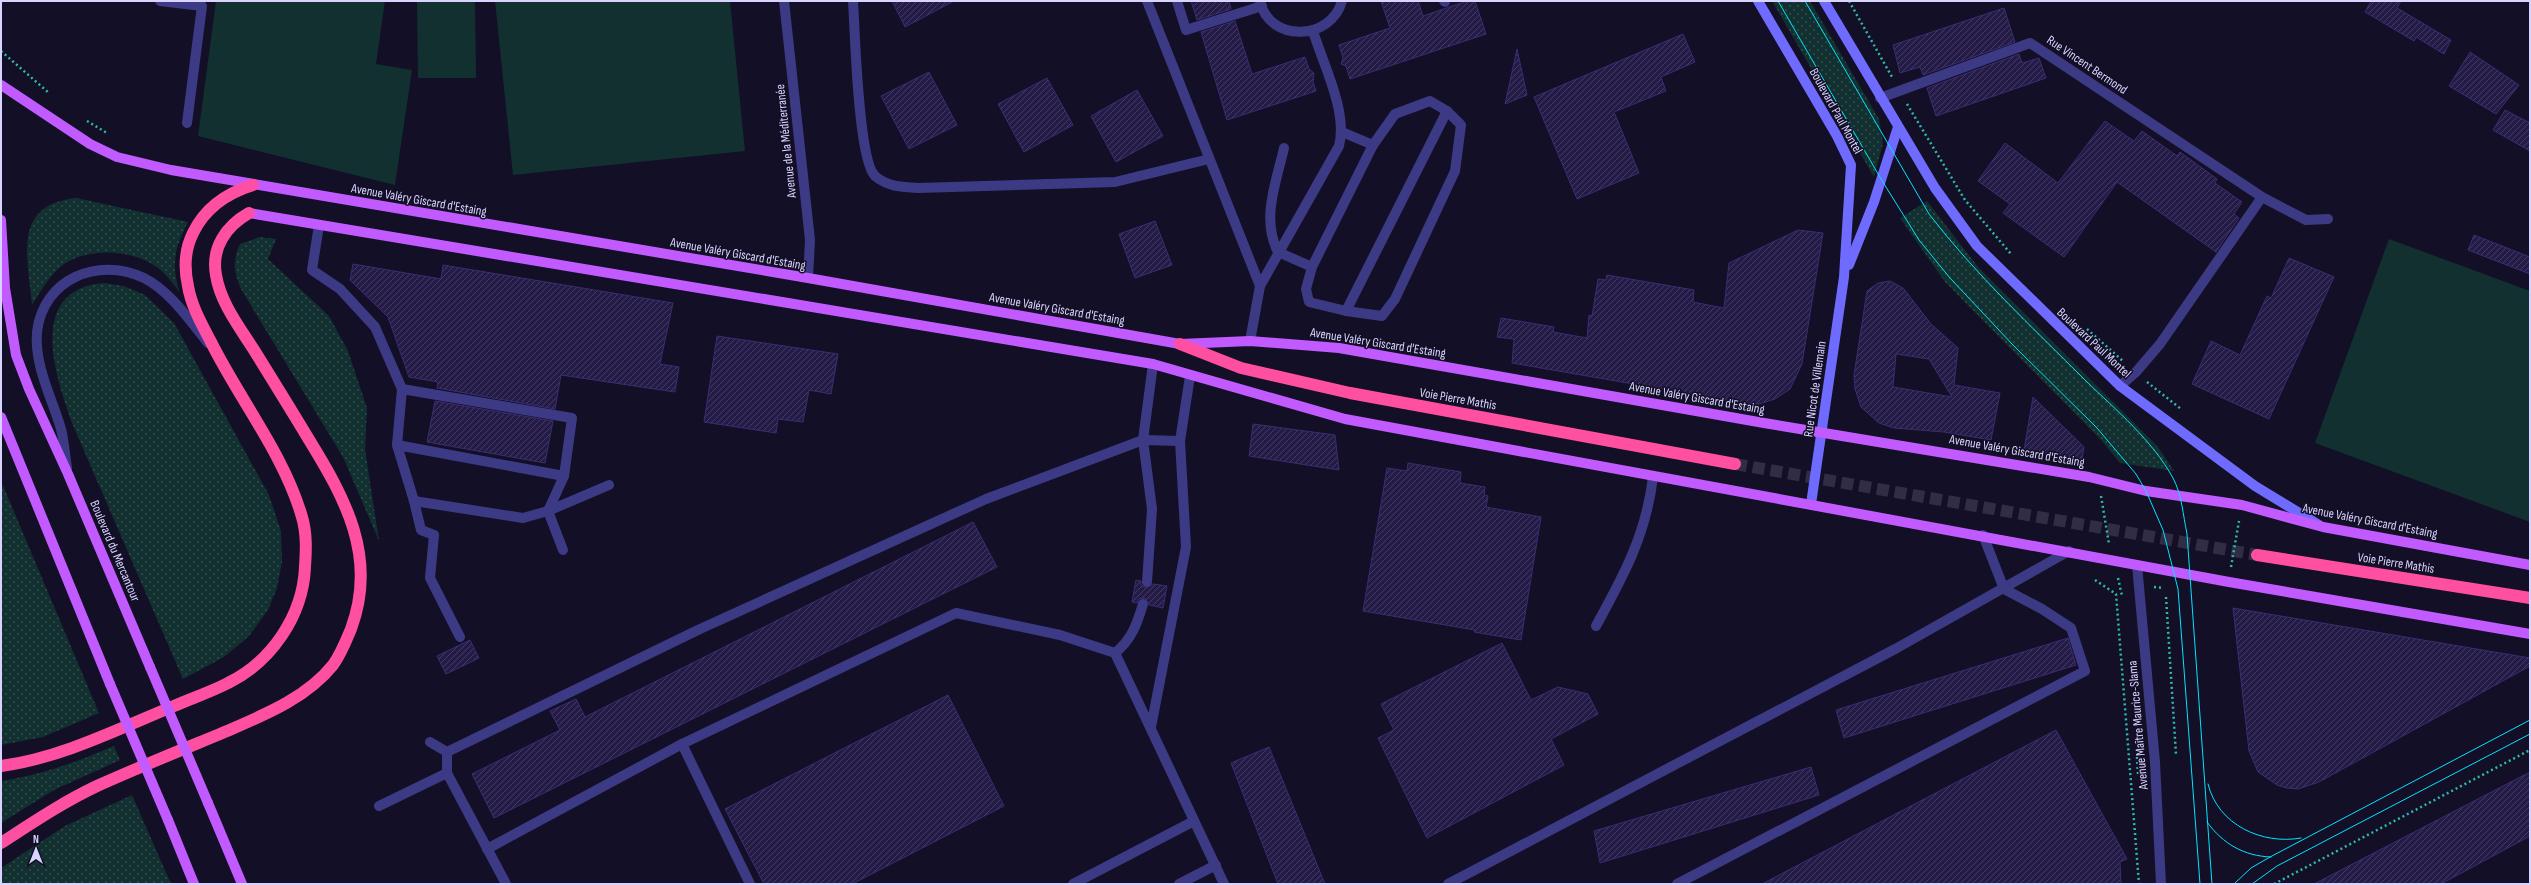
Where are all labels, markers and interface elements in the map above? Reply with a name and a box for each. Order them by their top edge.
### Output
street label: Rue Vincent Bermond [2044,32,2130,98]
street label: Boulevard Paul Montel [1806,65,1866,157]
street label: Avenue de la Méditerranée [772,83,800,200]
street label: Avenue Valéry Giscard d'Estaing [349,180,488,220]
street label: Avenue Valéry Giscard d'Estaing [668,234,807,274]
street label: Avenue Valéry Giscard d'Estaing [987,289,1126,329]
street label: Boulevard Paul Montel [2054,305,2134,381]
street label: Avenue Valéry Giscard d'Estaing [1308,324,1447,362]
street label: Rue Nicot de Villemain [1800,340,1830,438]
street label: Avenue Valéry Giscard d'Estaing [1627,378,1766,418]
street label: Voie Pierre Mathis [1418,384,1498,414]
street label: Avenue Valéry Giscard d'Estaing [1947,431,2086,471]
street label: Boulevard du Mercantour [86,498,144,604]
street label: Avenue Valéry Giscard d'Estaing [2300,500,2439,542]
street label: Voie Pierre Mathis [2356,549,2436,577]
street label: Avenue Maître Maurice-Slama [2124,660,2152,791]
north arrow [16,829,56,869]
text: N [33,833,39,846]

